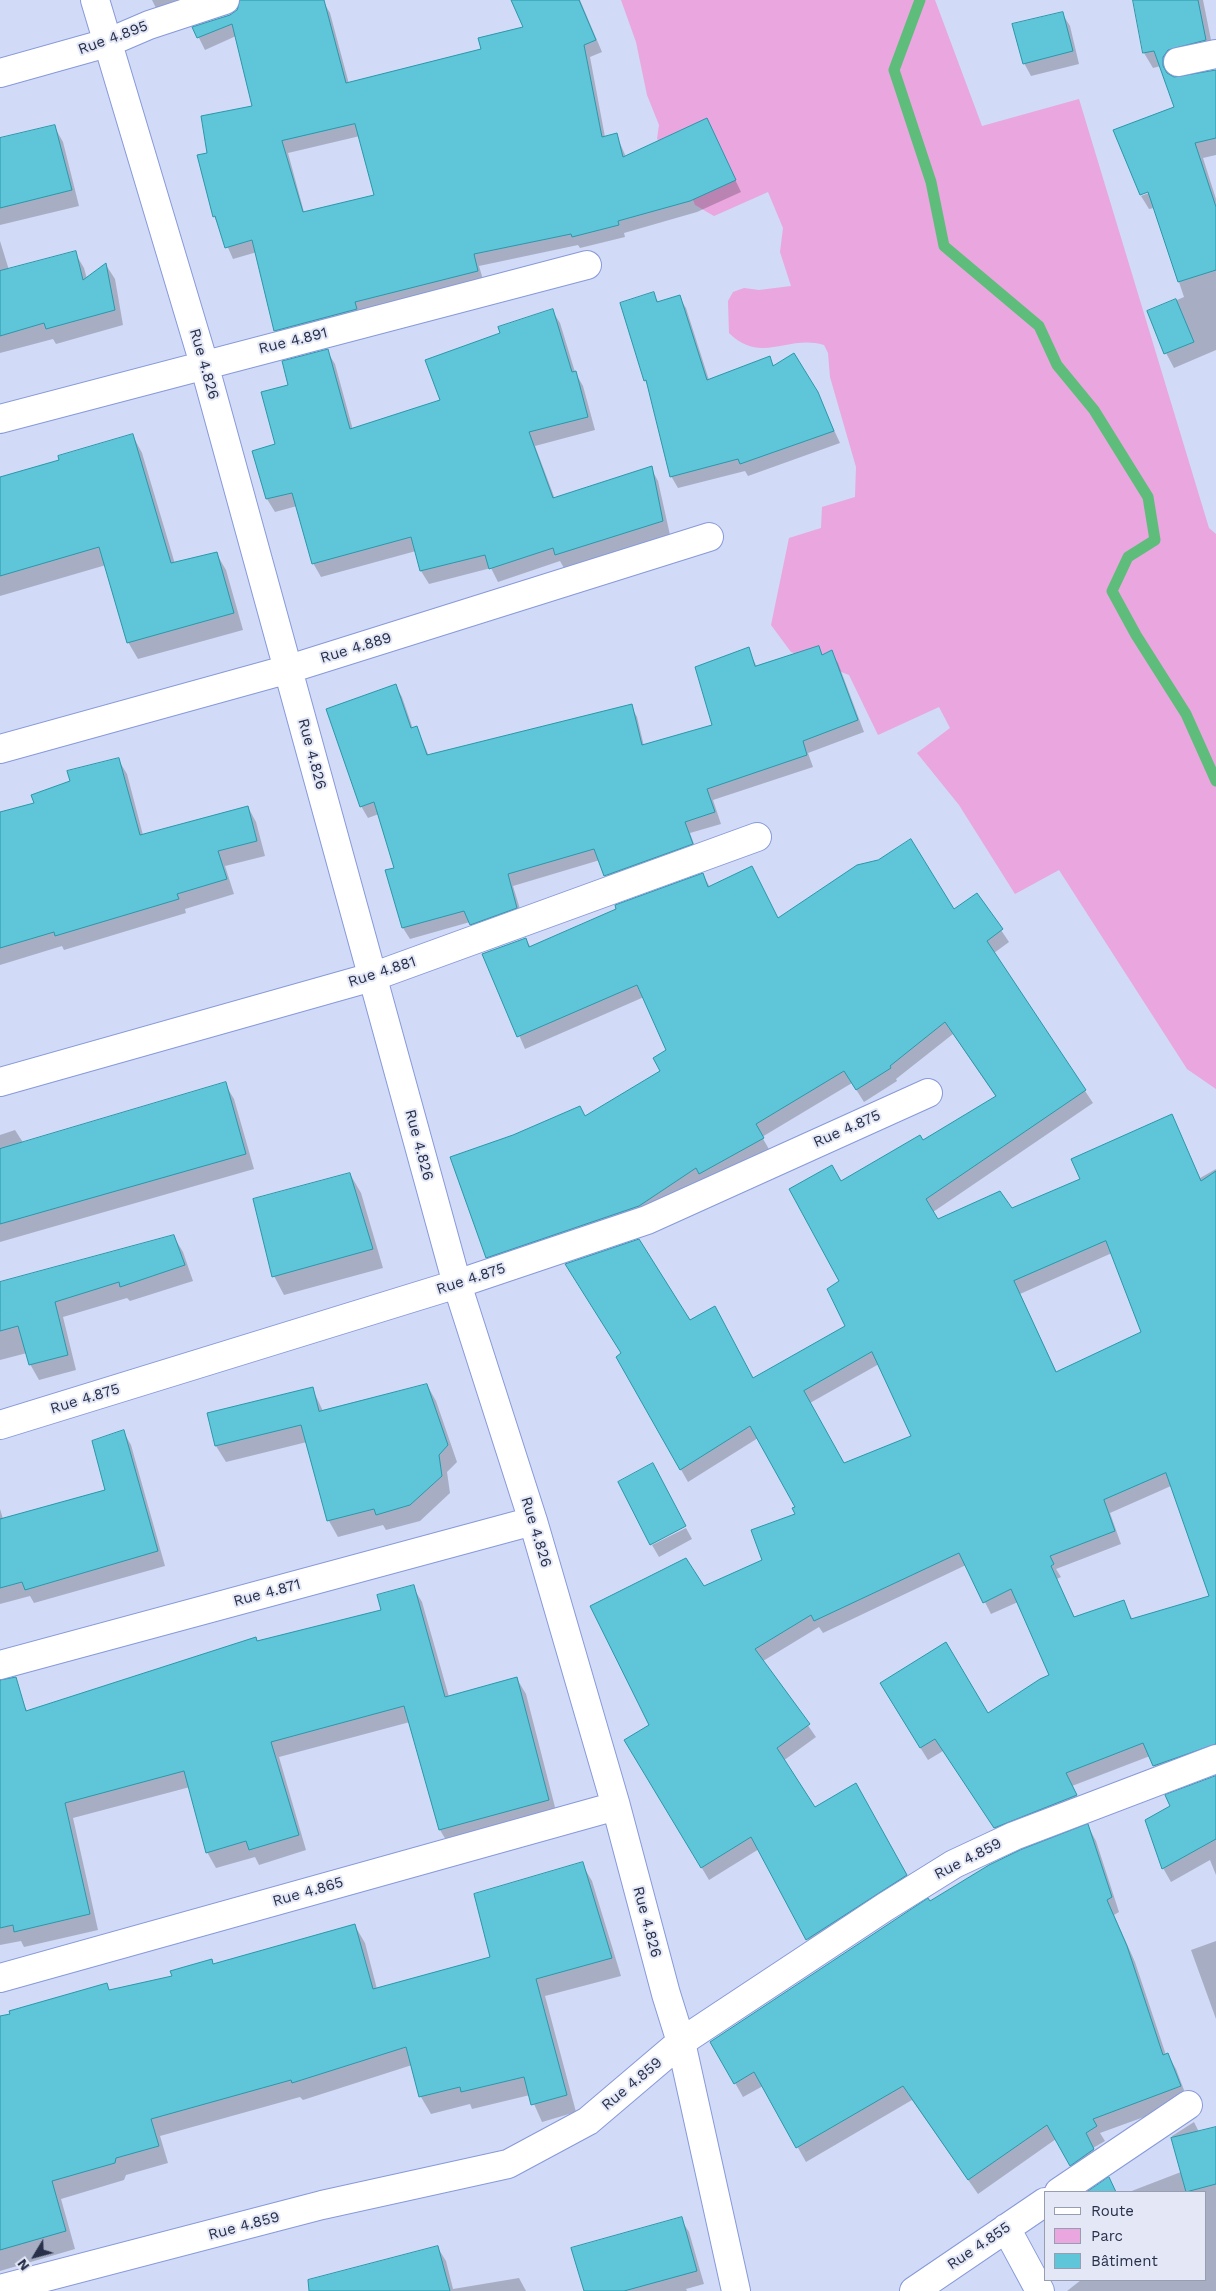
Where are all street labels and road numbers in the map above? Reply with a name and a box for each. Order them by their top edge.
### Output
street label: Rue 4.895 [76,17,150,59]
street label: Rue 4.891 [257,324,329,358]
street label: Rue 4.826 [185,326,223,402]
street label: Rue 4.889 [318,629,394,667]
street label: Rue 4.826 [294,716,330,792]
street label: Rue 4.881 [346,953,418,991]
street label: Rue 4.875 [811,1106,883,1152]
street label: Rue 4.826 [401,1107,437,1183]
street label: Rue 4.875 [434,1259,508,1299]
street label: Rue 4.875 [48,1380,122,1418]
street label: Rue 4.826 [517,1494,555,1570]
street label: Rue 4.871 [231,1575,303,1611]
street label: Rue 4.859 [931,1834,1005,1884]
street label: Rue 4.865 [270,1873,346,1911]
street label: Rue 4.826 [629,1884,665,1960]
street label: Rue 4.859 [598,2054,666,2114]
street label: Rue 4.859 [206,2208,282,2244]
street label: Rue 4.855 [944,2218,1014,2274]

